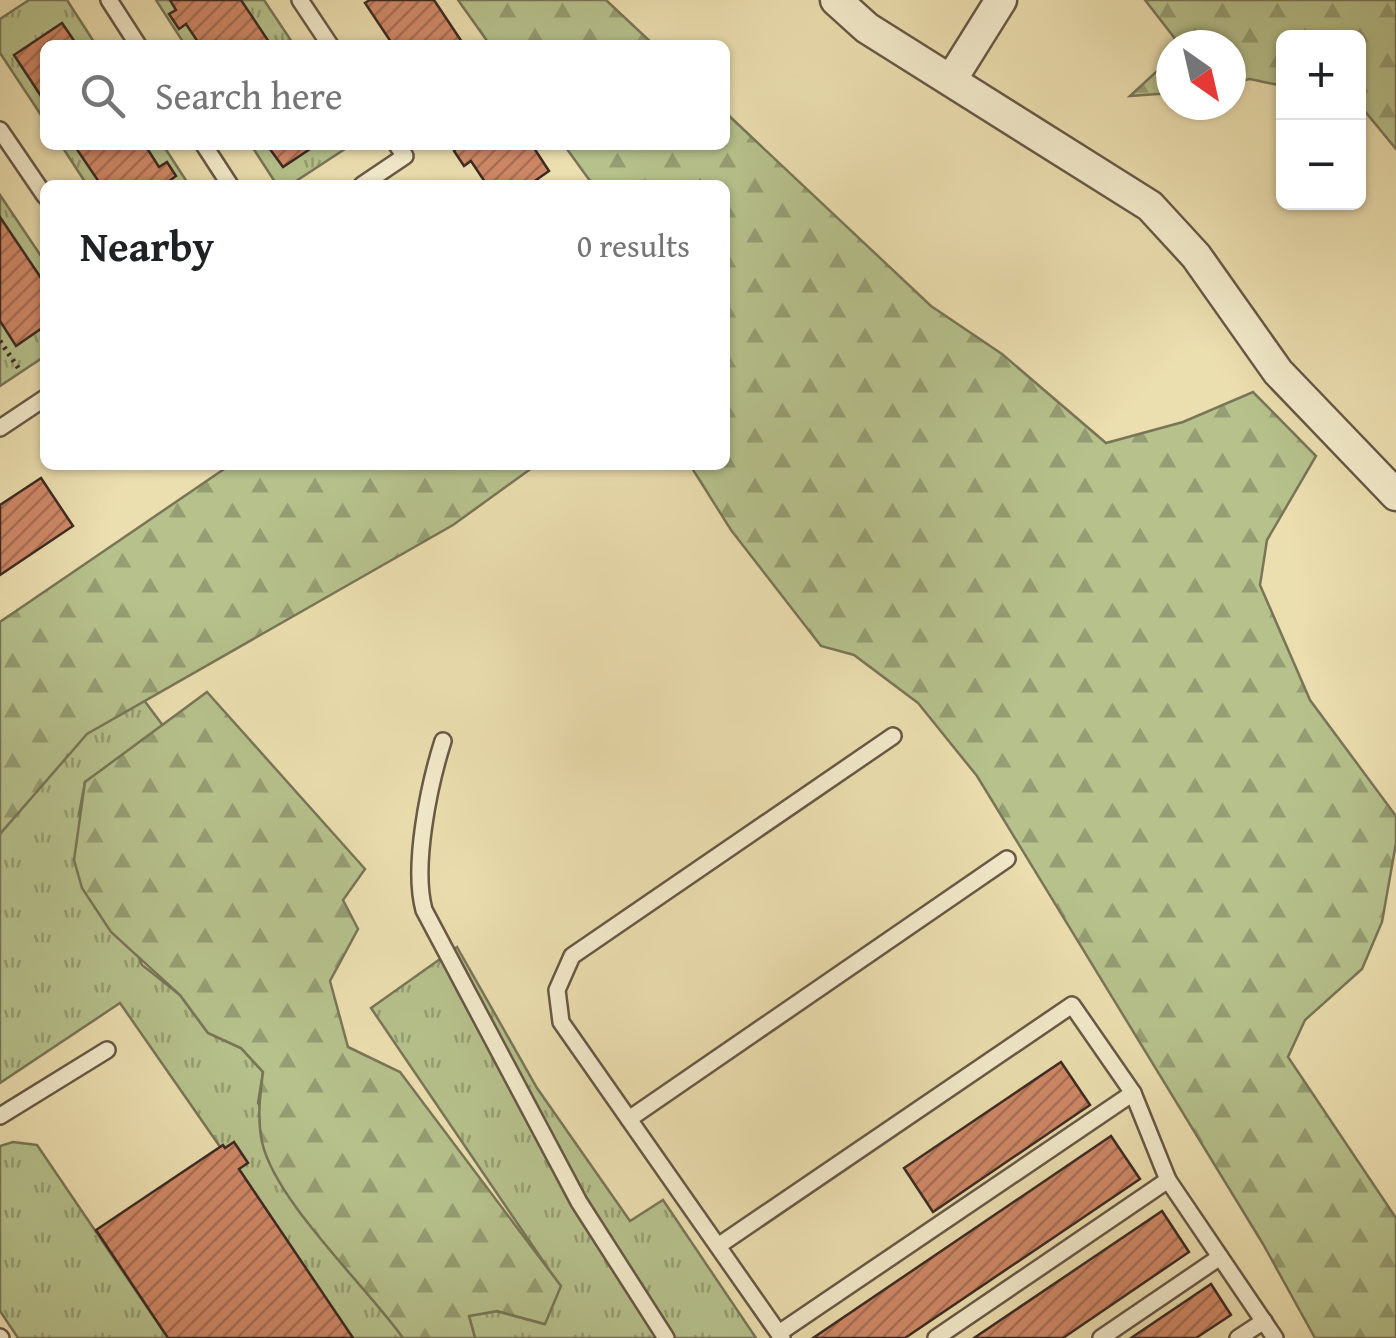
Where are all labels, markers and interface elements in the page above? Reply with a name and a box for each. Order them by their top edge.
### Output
north arrow [1156,30,1246,120]
map controls [1276,30,1366,210]
button: + [1276,30,1366,120]
search box [40,40,730,150]
text: Search here [155,67,343,123]
icon: search [75,68,130,123]
button: − [1276,120,1366,210]
text: Nearby [80,215,214,276]
text: 0 results [577,222,690,269]

